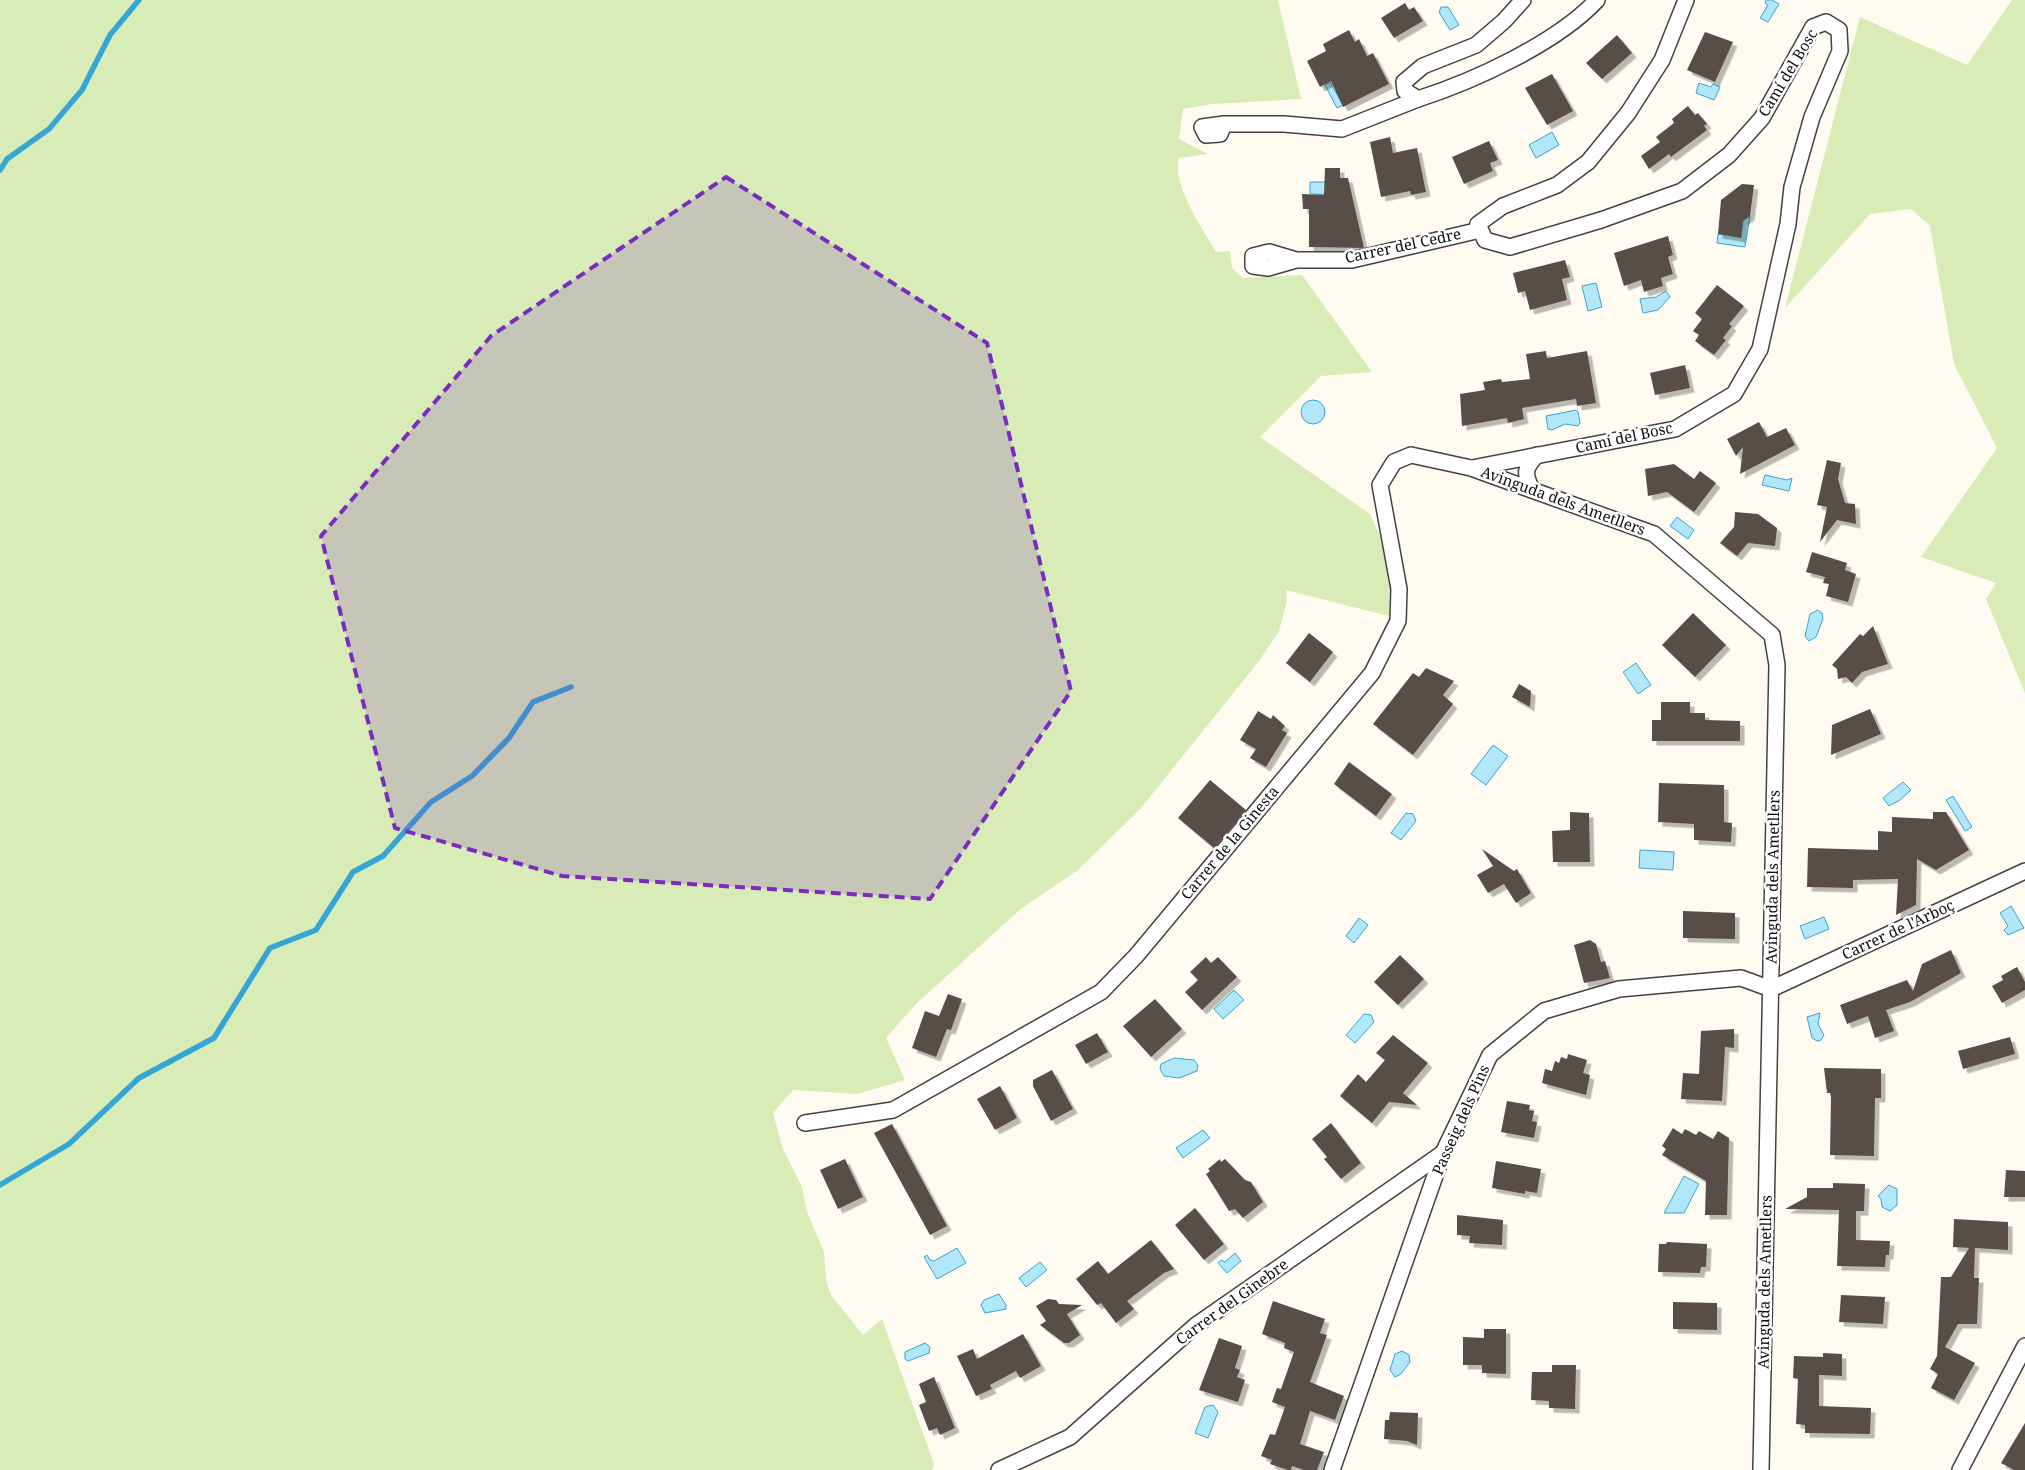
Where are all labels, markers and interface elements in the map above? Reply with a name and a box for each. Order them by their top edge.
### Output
street label: Camí del Bosc [1753,25,1821,120]
street label: Carrer del Cedre [1343,223,1463,267]
street label: Camí del Bosc [1573,417,1674,457]
street label: Avinguda dels Ametllers [1478,461,1649,539]
street label: Carrer de la Ginesta [1176,781,1283,903]
street label: Avinguda dels Ametllers [1760,790,1784,964]
street label: Carrer de l'Arboç [1838,894,1957,964]
street label: Passeig dels Pins [1427,1061,1493,1178]
street label: Avinguda dels Ametllers [1752,1195,1776,1369]
street label: Carrer del Ginebre [1171,1254,1292,1349]

